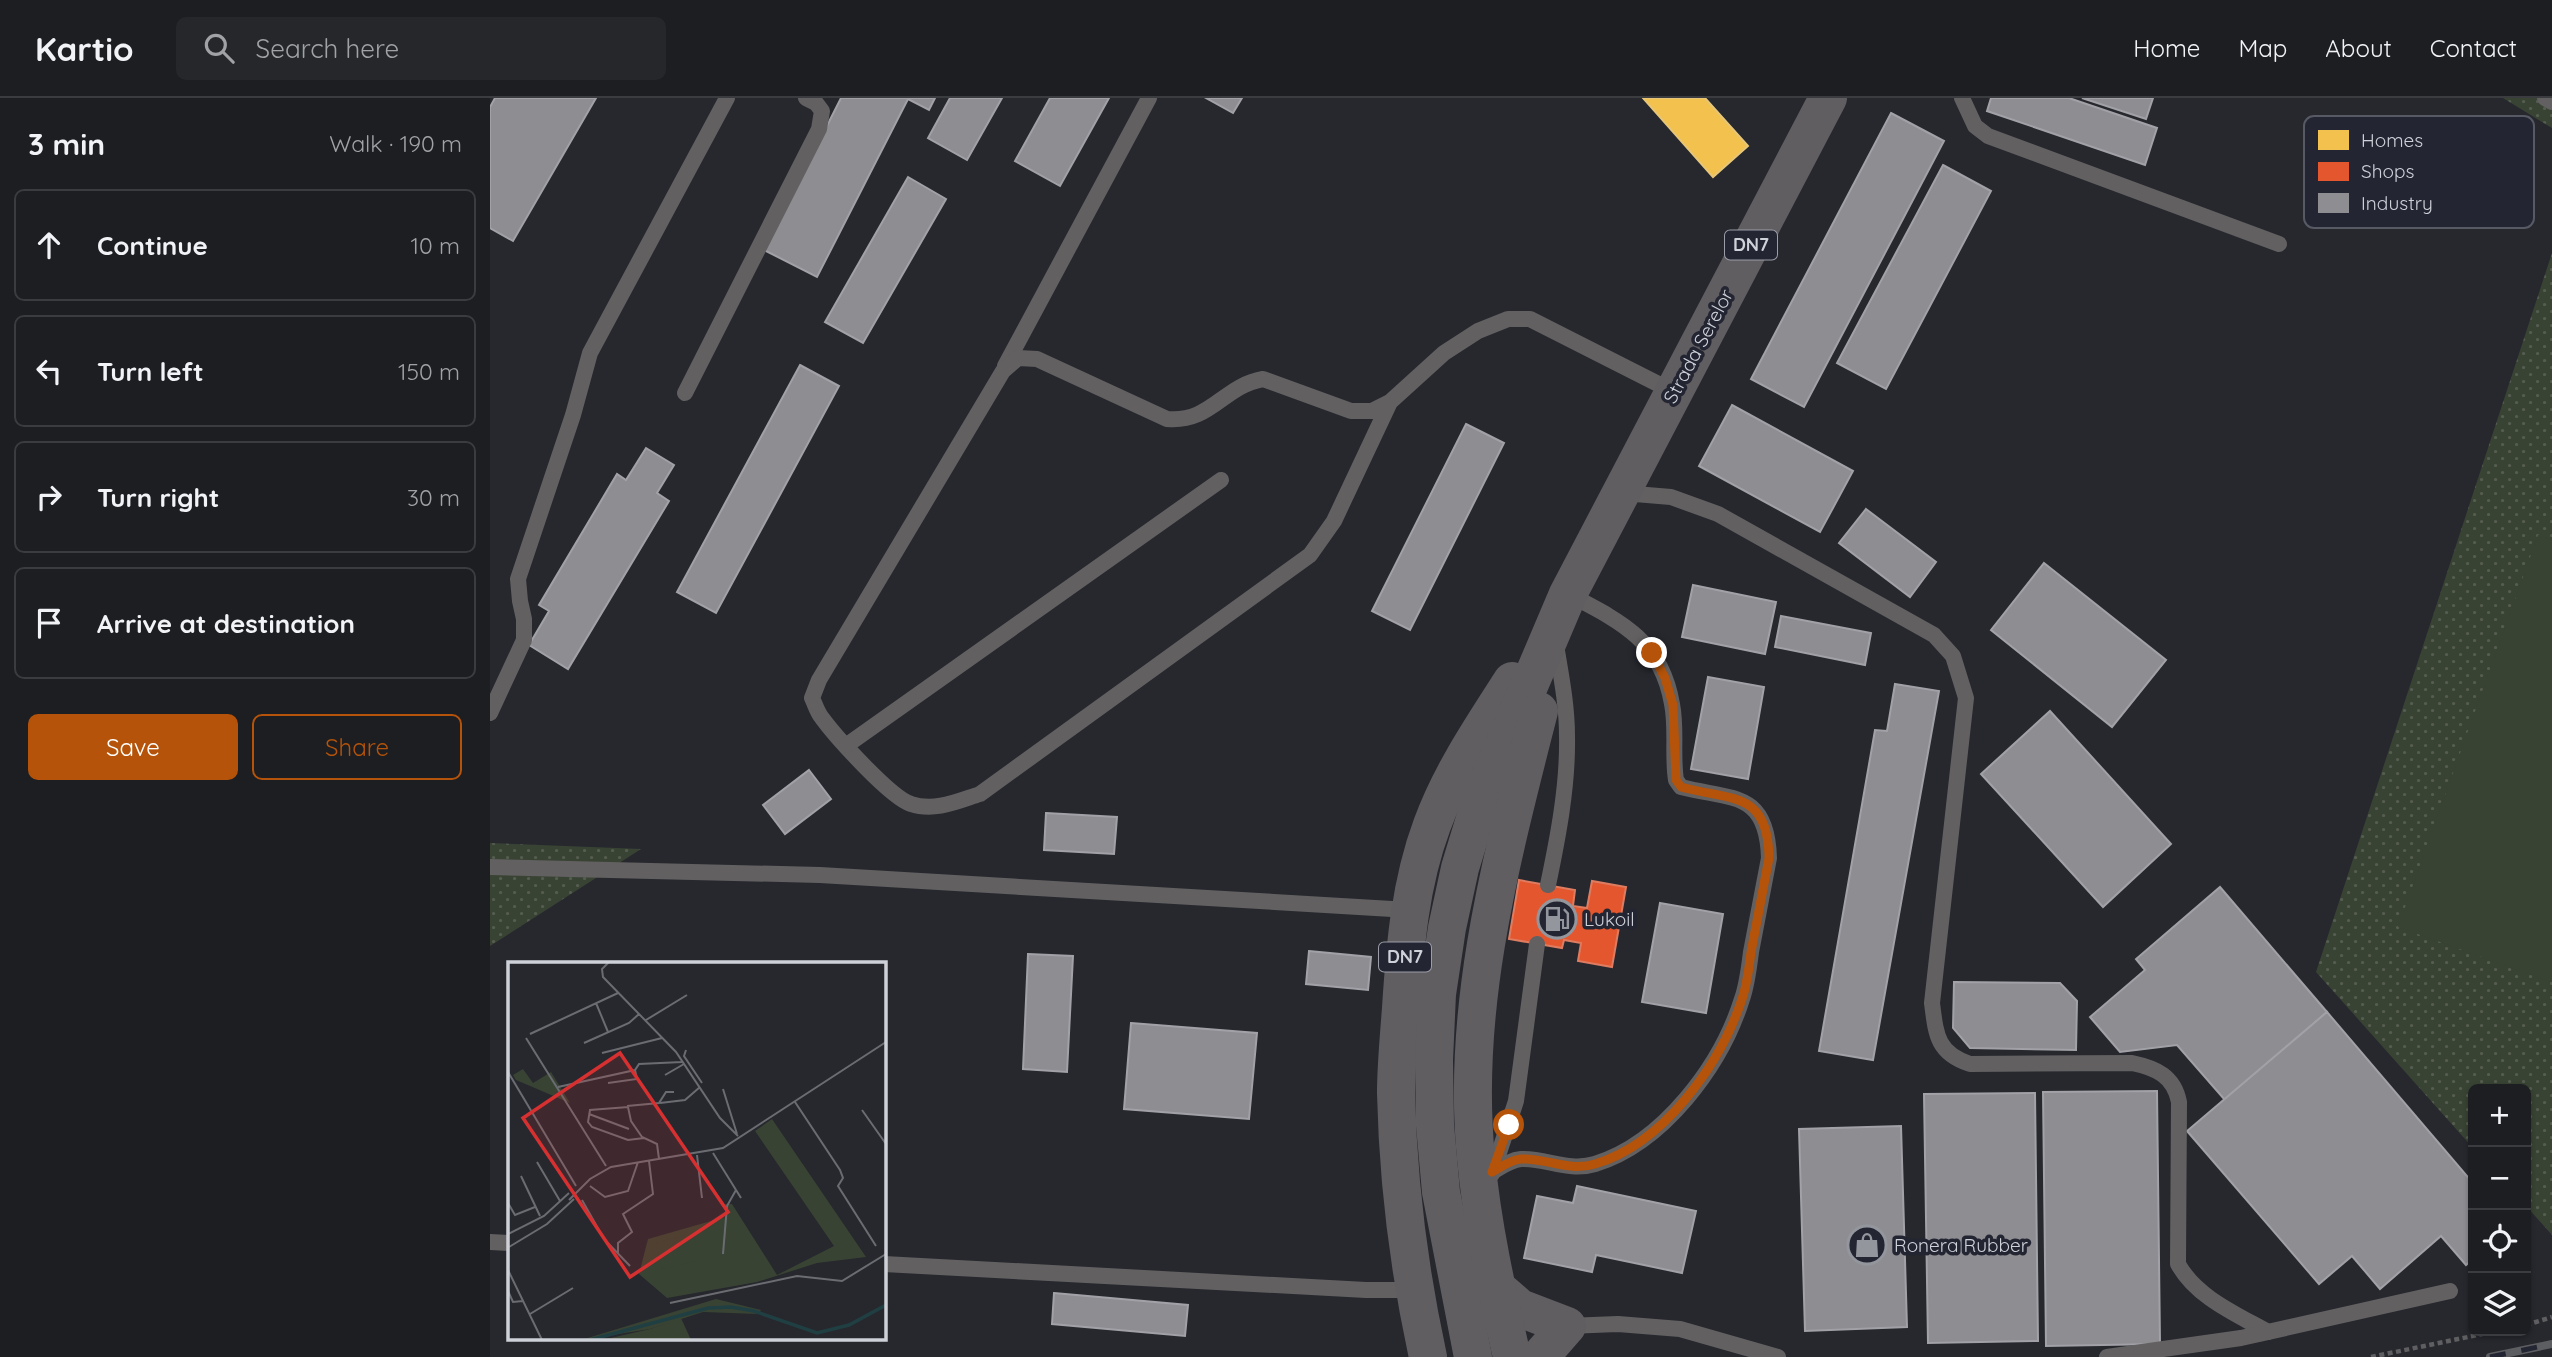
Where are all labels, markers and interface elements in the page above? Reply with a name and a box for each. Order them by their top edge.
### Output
search box [176,17,666,80]
text: Kartio [35,28,134,69]
icon: search [200,29,238,67]
text: Search here [256,32,399,65]
text: Home [2133,33,2200,63]
text: Map [2238,33,2287,63]
text: About [2325,33,2392,63]
text: Contact [2430,33,2517,63]
legend [2304,116,2534,228]
text: 3 min [28,125,105,163]
text: Homes [2361,128,2423,152]
text: Walk · 190 m [329,129,462,158]
text: Shops [2361,159,2414,183]
text: Industry [2361,191,2433,215]
icon: ahead [30,226,68,264]
text: Continue [97,229,208,262]
road number: DN7 [1725,230,1777,260]
text: 10 m [411,231,460,260]
street label: Strada Serelor [1658,284,1738,407]
icon: left [30,352,68,390]
text: Turn left [97,355,204,388]
text: 150 m [398,357,460,386]
icon: right [30,478,68,516]
text: Turn right [97,481,219,514]
text: 30 m [407,483,460,512]
icon: arrive [30,604,68,642]
text: Arrive at destination [97,607,355,640]
route end [1636,637,1667,668]
button: Save [28,714,238,780]
button: Share [252,714,462,780]
fuel station icon: Lukoil [1536,898,1578,940]
place label: Lukoil [1584,907,1635,931]
road number: DN7 [1379,942,1431,972]
inset map [508,962,886,1340]
map controls [2468,1084,2531,1336]
button: + [2468,1084,2531,1147]
route start [1493,1109,1524,1140]
button: − [2468,1147,2531,1210]
button: locate [2468,1210,2531,1273]
shop icon: Ronera Rubber [1846,1224,1888,1266]
place label: Ronera Rubber [1894,1233,2029,1257]
button: layers [2468,1273,2531,1336]

